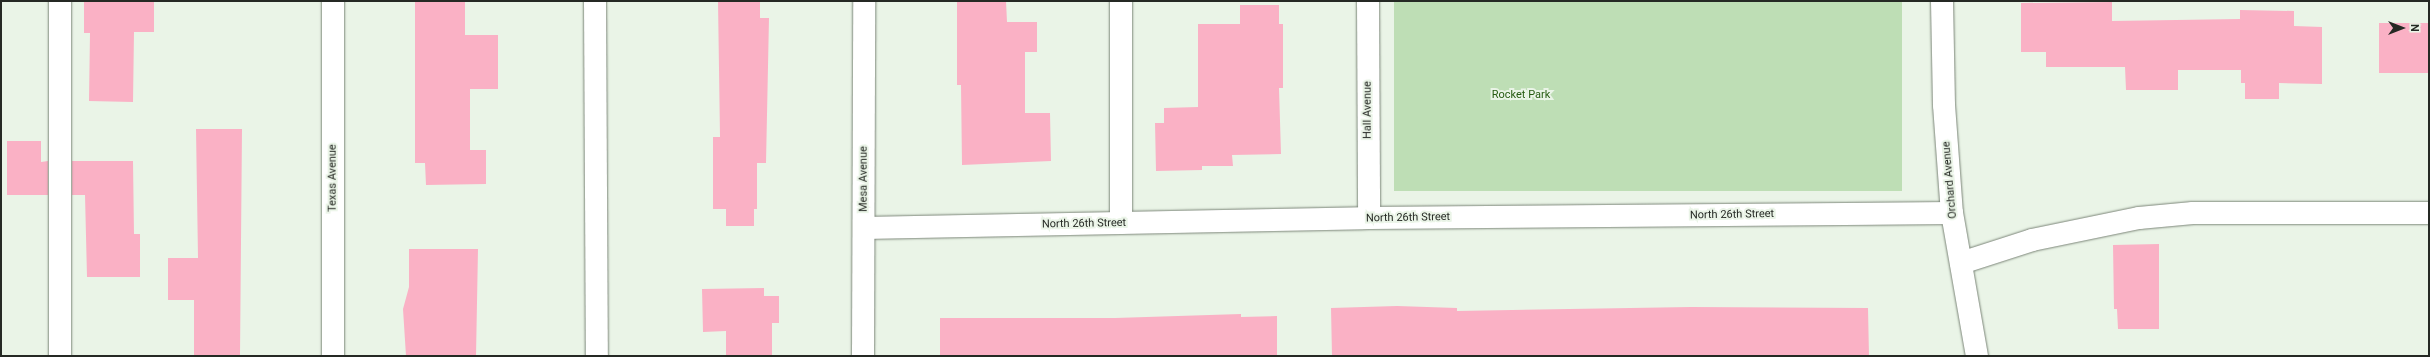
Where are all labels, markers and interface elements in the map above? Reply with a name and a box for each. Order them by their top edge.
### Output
north arrow [2382,8,2422,48]
text: N [2408,24,2421,32]
street label: Hall Avenue [1361,81,1375,139]
park label: Rocket Park [1492,88,1550,102]
street label: Orchard Avenue [1940,141,1960,219]
street label: Texas Avenue [326,144,340,212]
street label: Mesa Avenue [857,146,871,212]
street label: North 26th Street [1690,208,1774,222]
street label: North 26th Street [1366,211,1450,225]
street label: North 26th Street [1042,217,1126,231]

